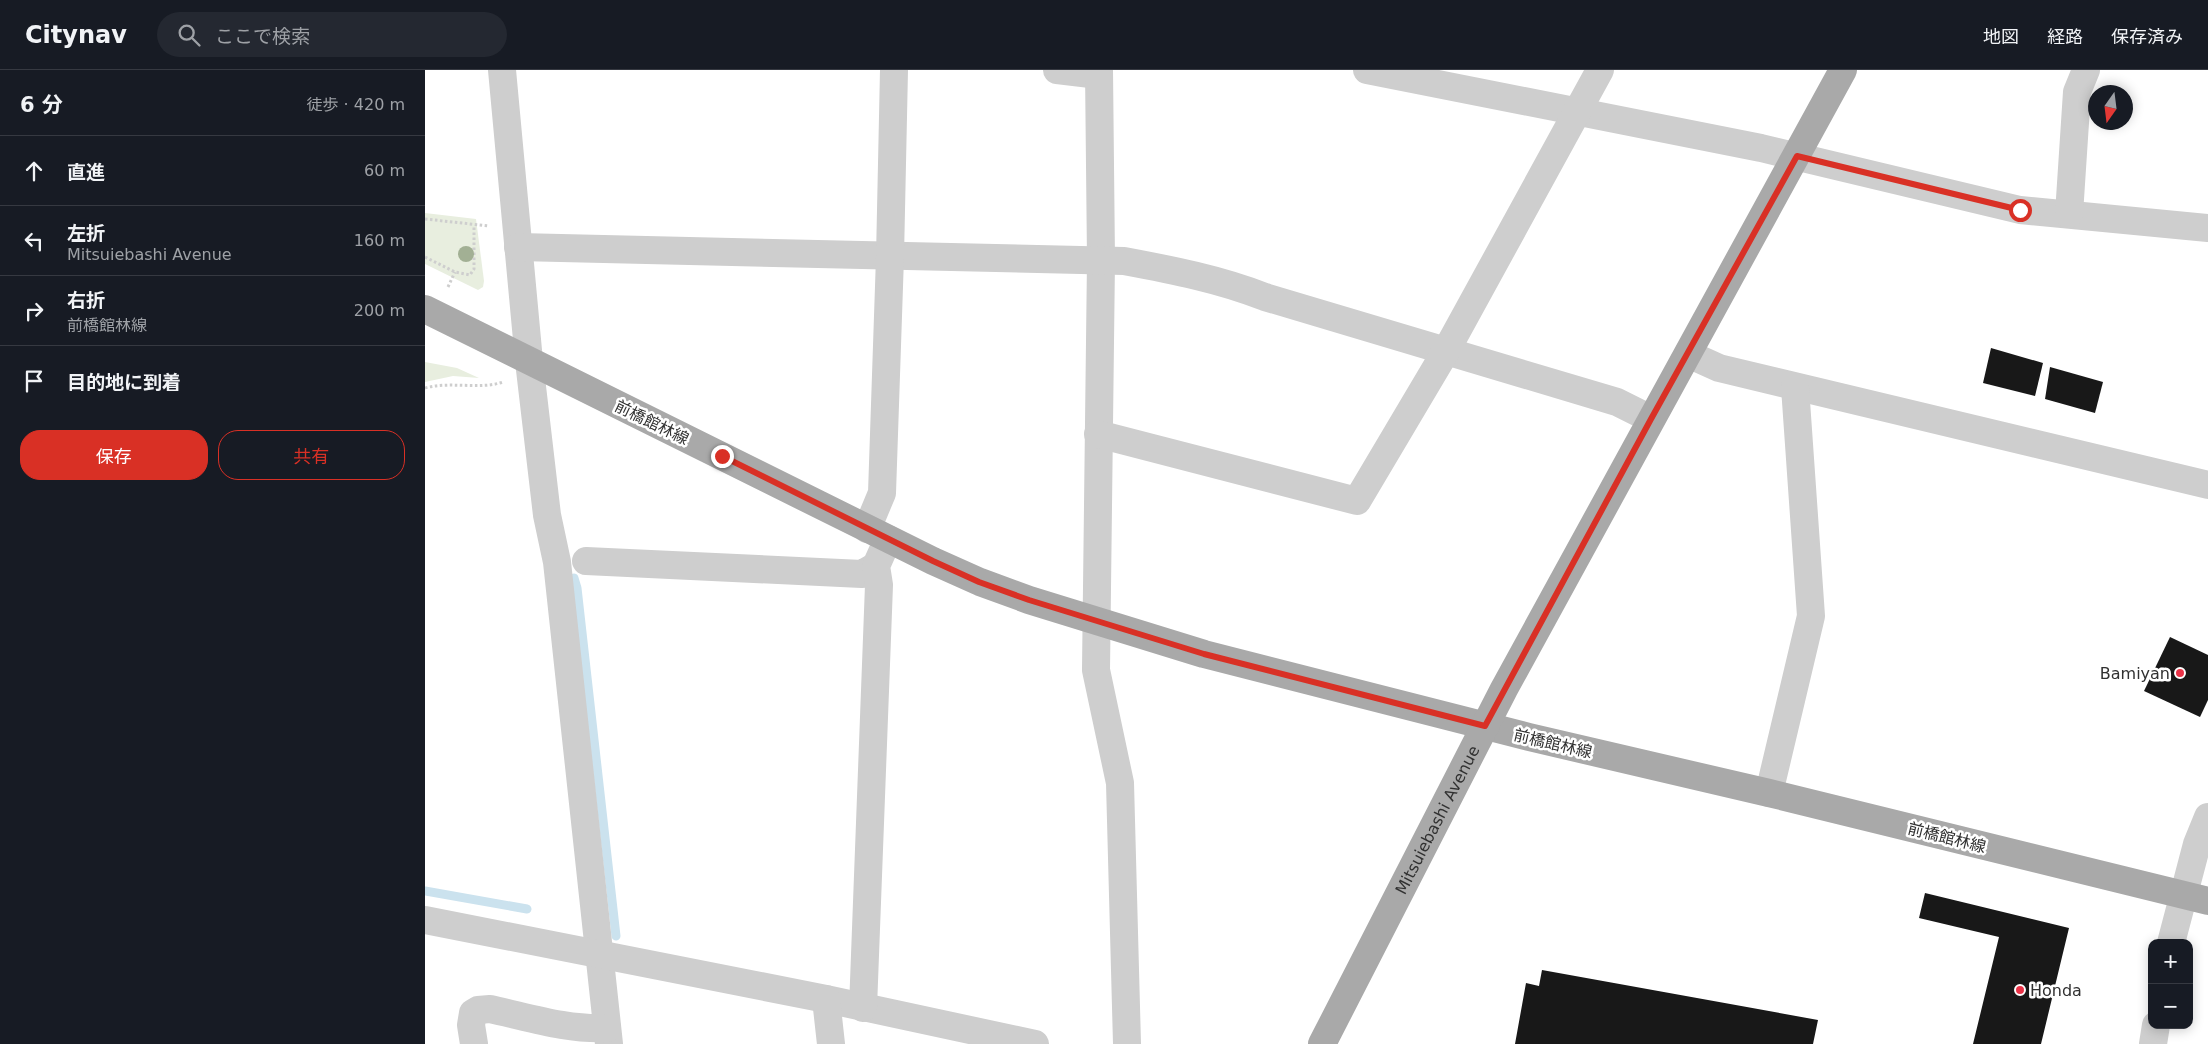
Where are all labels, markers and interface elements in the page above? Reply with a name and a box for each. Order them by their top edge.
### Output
search box [157,12,507,57]
text: Citynav [25,21,127,49]
icon: search [175,21,203,49]
text: ここで検索 [215,25,310,47]
text: 地図 [1983,26,2019,47]
text: 経路 [2047,26,2083,47]
text: 保存済み [2111,26,2183,47]
north arrow [2088,85,2133,130]
text: 6 分 [20,93,63,117]
text: 徒歩 · 420 m [307,95,405,114]
icon: ahead [20,157,48,185]
text: 直進 [67,161,105,183]
text: 60 m [364,161,405,180]
route start [2009,199,2032,222]
text: 左折 [67,222,105,244]
icon: left [20,227,48,255]
text: 160 m [354,231,405,250]
text: Mitsuiebashi Avenue [67,245,232,264]
text: 右折 [67,289,105,311]
icon: right [20,297,48,325]
text: 200 m [354,301,405,320]
text: 前橋館林線 [67,316,147,335]
icon: arrive [20,367,48,395]
text: 目的地に到着 [67,371,181,393]
street label: 前橋館林線 [612,396,692,449]
button: 保存 [20,430,208,480]
button: 共有 [218,430,405,480]
route end [711,445,734,468]
place label: Bamiyan [2100,664,2170,683]
marker: Bamiyan [2174,667,2186,679]
street label: 前橋館林線 [1512,725,1594,762]
street label: Mitsuiebashi Avenue [1391,742,1483,898]
street label: 前橋館林線 [1906,819,1988,856]
map controls [2148,939,2193,1029]
button: + [2148,939,2193,984]
place label: Honda [2030,981,2082,1000]
marker: Honda [2014,984,2026,996]
button: − [2148,984,2193,1029]

